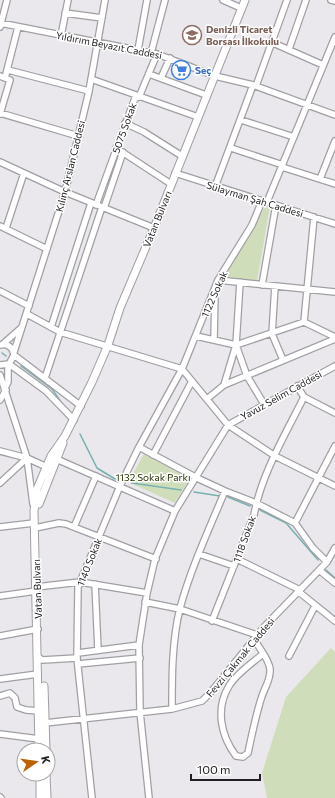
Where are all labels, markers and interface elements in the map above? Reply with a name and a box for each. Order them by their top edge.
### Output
place label: Denizli Ticaret Borsası İlkokulu [206,23,279,47]
school or university icon: Denizli Ticaret Borsası İlkokulu [181,24,203,46]
street label: Yıldırım Beyazıt Caddesi [55,29,163,61]
supermarket icon: Seç [170,59,192,81]
place label: Seç [195,64,211,76]
street label: 5075 Sokak [109,100,139,155]
street label: Kılınç Arslan Caddesi [53,119,87,213]
street label: Sülayman Şah Caddesi [205,179,305,219]
street label: Vatan Bulvarı [140,189,174,249]
street label: 1122 Sokak [198,268,230,319]
street label: Yavuz Selim Caddesi [238,368,324,422]
park label: 1132 Sokak Parkı [115,471,191,483]
street label: 1118 Sokak [230,514,258,564]
street label: 1140 Sokak [74,536,104,588]
street label: Vatan Bulvarı [30,559,44,619]
street label: Fevzi Çakmak Caddesi [203,615,277,699]
north arrow [16,742,56,782]
text: K [39,754,53,765]
scale bar [191,756,260,782]
text: 100 m [197,762,231,776]

